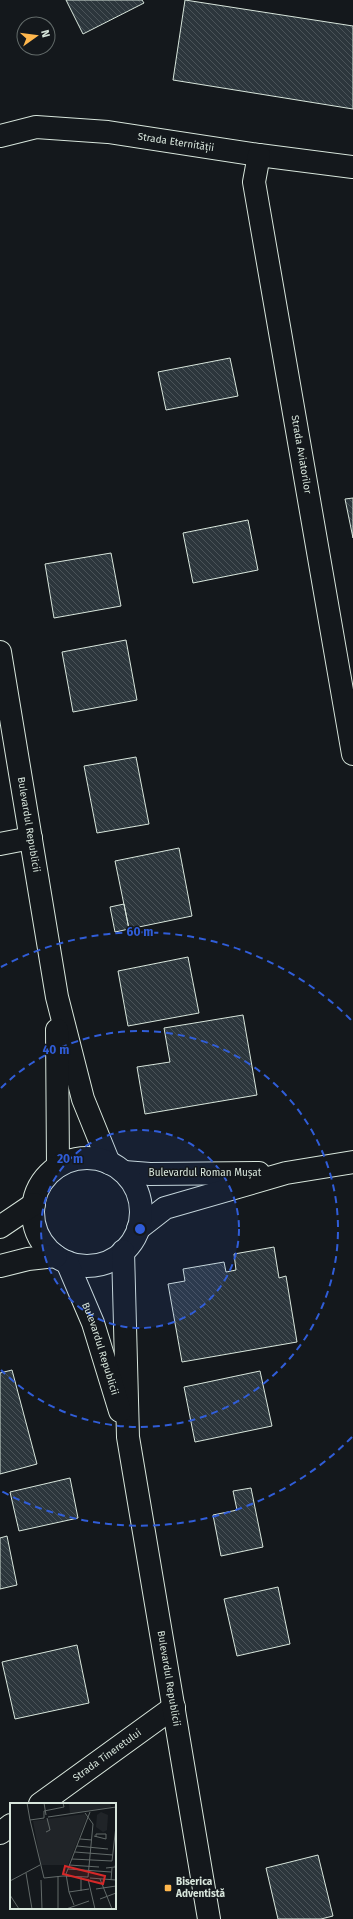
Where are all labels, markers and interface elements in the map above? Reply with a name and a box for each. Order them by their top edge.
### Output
north arrow [16,16,56,56]
text: N [38,29,52,39]
street label: Strada Eternității [137,131,215,154]
street label: Strada Aviatorilor [288,414,314,495]
street label: Bulevardul Republicii [15,776,42,874]
text: 60 m [127,925,153,939]
text: 40 m [43,1043,69,1057]
text: 20 m [57,1152,83,1166]
street label: Bulevardul Roman Mușat [149,1167,262,1179]
centre of rings [133,1222,147,1236]
street label: Bulevardul Republicii [79,1301,121,1397]
street label: Bulevardul Republicii [155,1630,183,1727]
street label: Strada Tineretului [71,1726,144,1784]
inset map [10,1803,116,1909]
place label: Biserica Adventistă [175,1876,225,1900]
marker: Biserica Adventistă [163,1883,173,1893]

